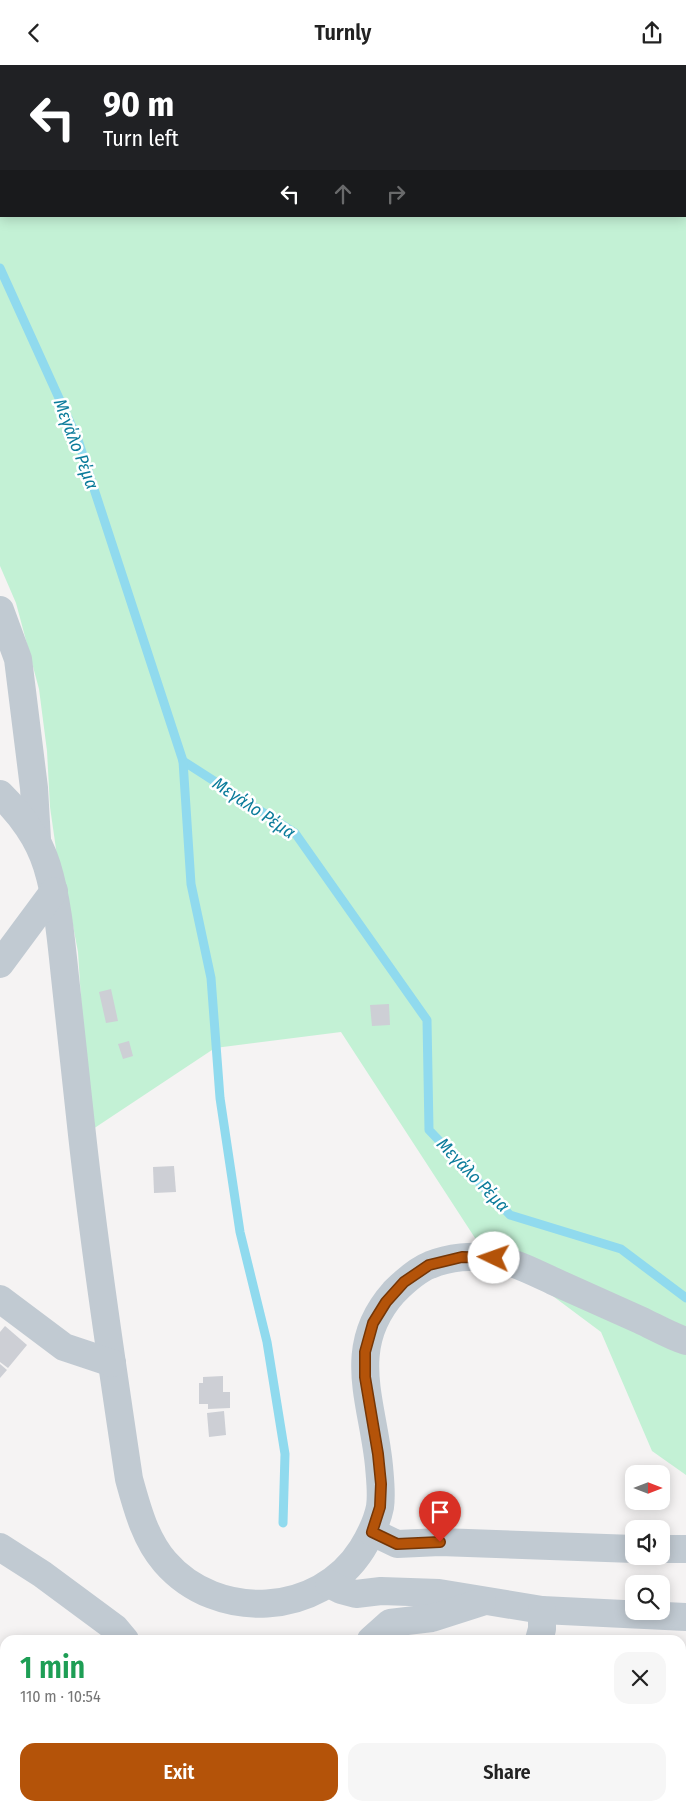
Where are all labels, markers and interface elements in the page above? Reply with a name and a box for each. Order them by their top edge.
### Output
icon: back [20,19,48,47]
text: Turnly [315,19,371,46]
icon: share [638,19,666,47]
text: 90 m [103,83,174,125]
icon: left [20,85,85,150]
text: Turn left [103,125,179,152]
icon: left [276,180,304,208]
icon: ahead [329,180,357,208]
icon: right [382,180,410,208]
water label: Μεγάλο Ρέμα [49,396,103,493]
water label: Μεγάλο Ρέμα [208,772,300,844]
water label: Μεγάλο Ρέμα [432,1133,514,1217]
position arrow [467,1231,519,1283]
north arrow [625,1465,670,1510]
map controls [625,1465,670,1620]
pin [419,1491,461,1542]
icon: arrive [426,1498,454,1526]
button: sound [625,1520,670,1565]
button: search [625,1575,670,1620]
text: 1 min [20,1650,85,1686]
button: close [614,1652,666,1704]
text: 110 m · 10:54 [20,1687,101,1706]
button: Exit [20,1743,338,1801]
button: Share [348,1743,666,1801]

